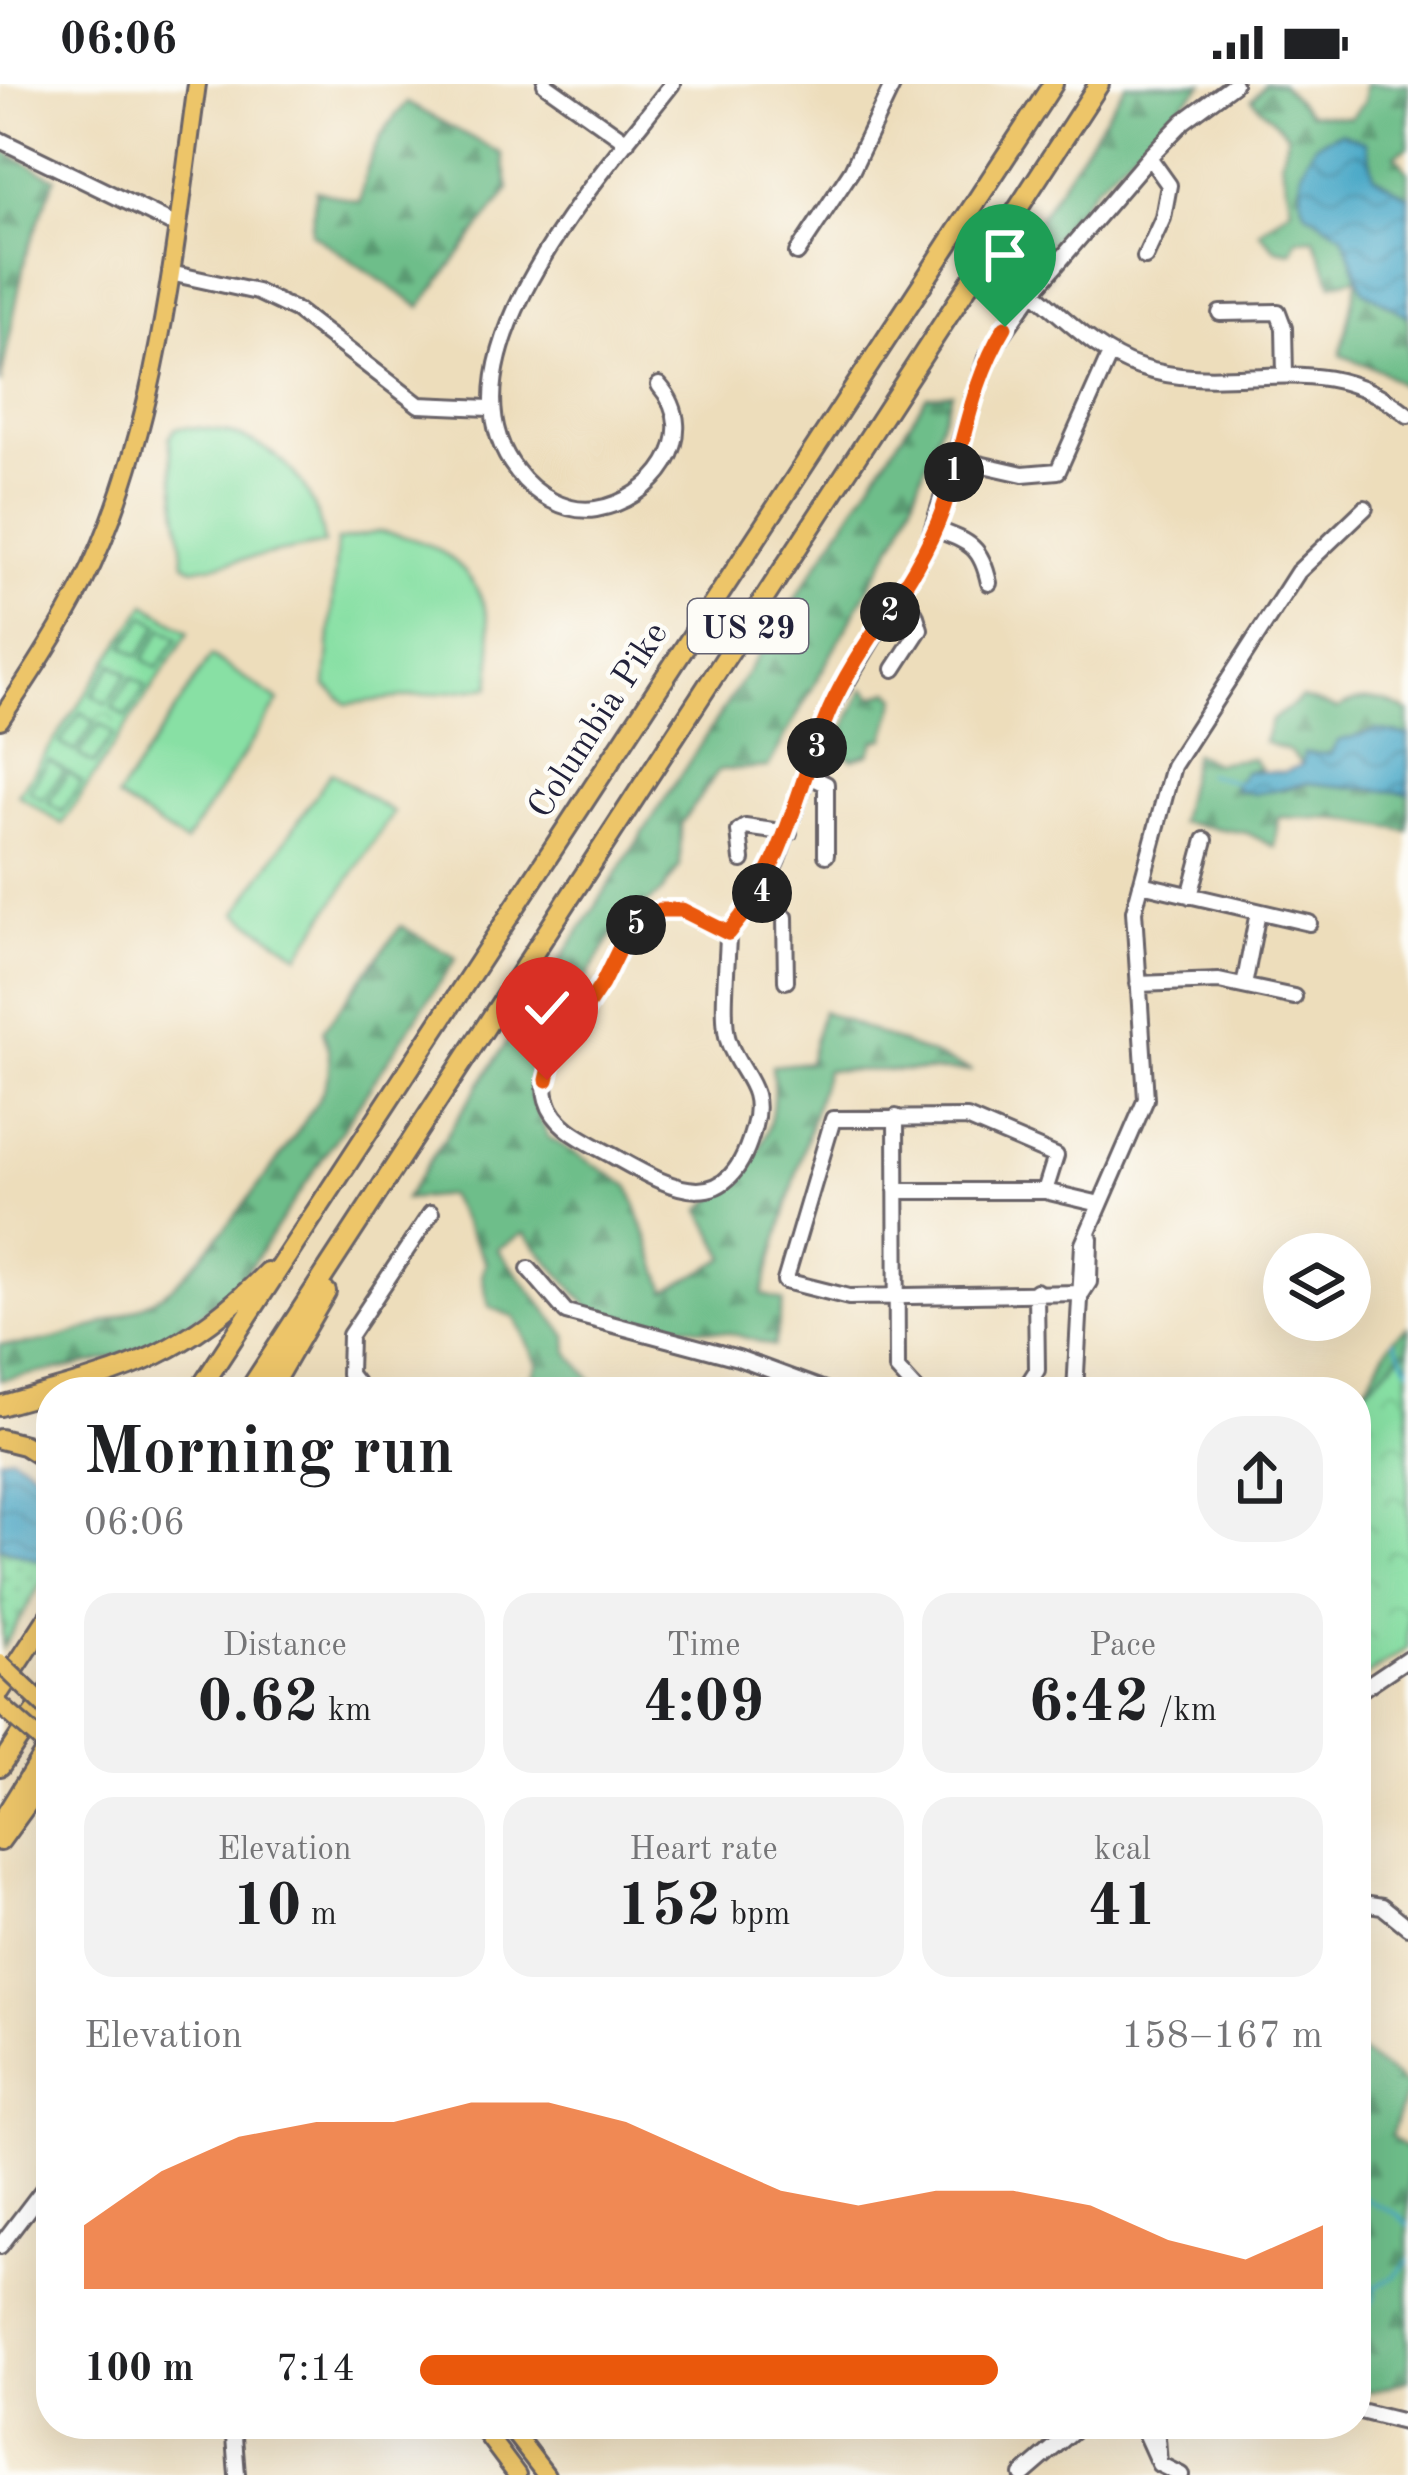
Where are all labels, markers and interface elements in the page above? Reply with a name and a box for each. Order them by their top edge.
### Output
text: 06:06 [60,19,177,64]
pin [954,204,1056,327]
icon: arrive [972,222,1038,288]
pin: 1 [924,442,984,502]
text: 1 [944,455,964,488]
pin: 2 [860,582,920,642]
text: 2 [880,595,900,628]
road number: US 29 [688,599,808,653]
street label: Columbia Pike [523,617,676,825]
pin: 3 [787,718,847,778]
text: 3 [807,731,827,764]
pin: 4 [732,863,792,923]
text: 4 [752,876,772,909]
pin: 5 [606,895,666,955]
text: 5 [626,908,646,941]
pin [496,957,598,1080]
icon: check [514,975,580,1041]
map controls [1263,1233,1371,1341]
button: layers [1263,1233,1371,1341]
button: share [1197,1416,1323,1542]
text: Morning run [84,1422,454,1488]
text: 06:06 [84,1504,185,1543]
text: Distance [222,1630,347,1663]
text: Time [667,1630,740,1663]
text: Pace [1089,1630,1156,1663]
text: 0.62 [198,1674,319,1734]
text: 4:09 [643,1674,764,1734]
text: 6:42 [1028,1674,1149,1734]
text: km [319,1695,371,1728]
text: /km [1149,1695,1217,1728]
text: Elevation [217,1834,352,1867]
text: Heart rate [629,1834,778,1867]
text: kcal [1094,1834,1151,1867]
text: 10 [232,1878,302,1938]
text: 152 [617,1878,721,1938]
text: 41 [1088,1878,1157,1938]
text: m [302,1899,337,1932]
text: bpm [721,1899,790,1932]
text: Elevation [84,2017,243,2056]
text: 158–167 m [1121,2017,1323,2056]
text: 100 m [84,2350,194,2389]
text: 7:14 [276,2350,355,2389]

